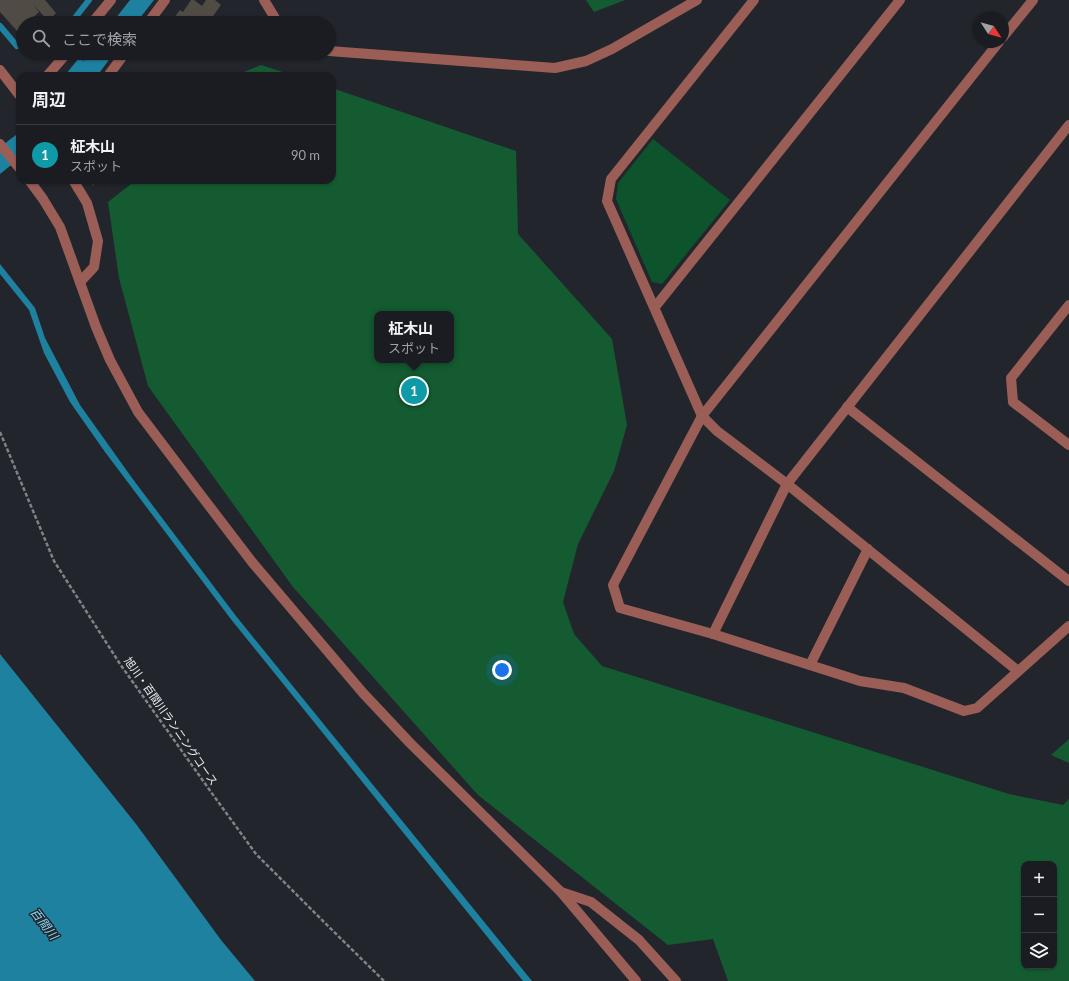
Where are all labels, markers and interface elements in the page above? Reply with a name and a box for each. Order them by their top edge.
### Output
north arrow [973,12,1009,48]
search box [16,16,336,60]
icon: search [30,27,52,49]
text: ここで検索 [62,30,137,48]
text: 周辺 [32,89,66,110]
text: 柾木山 [70,137,115,155]
text: 1 [41,147,49,163]
text: 90 m [291,147,320,163]
text: スポット [70,158,122,174]
popup [374,311,454,363]
text: 柾木山 [388,319,433,337]
text: スポット [388,340,440,356]
pin: 1 [401,376,427,406]
street label: 旭川・百間川ランニングコース [122,654,221,787]
your location [492,660,512,680]
map controls [1021,861,1057,969]
button: + [1021,861,1057,897]
button: − [1021,897,1057,933]
water label: 百間川 [27,905,63,944]
button: layers [1021,933,1057,969]

